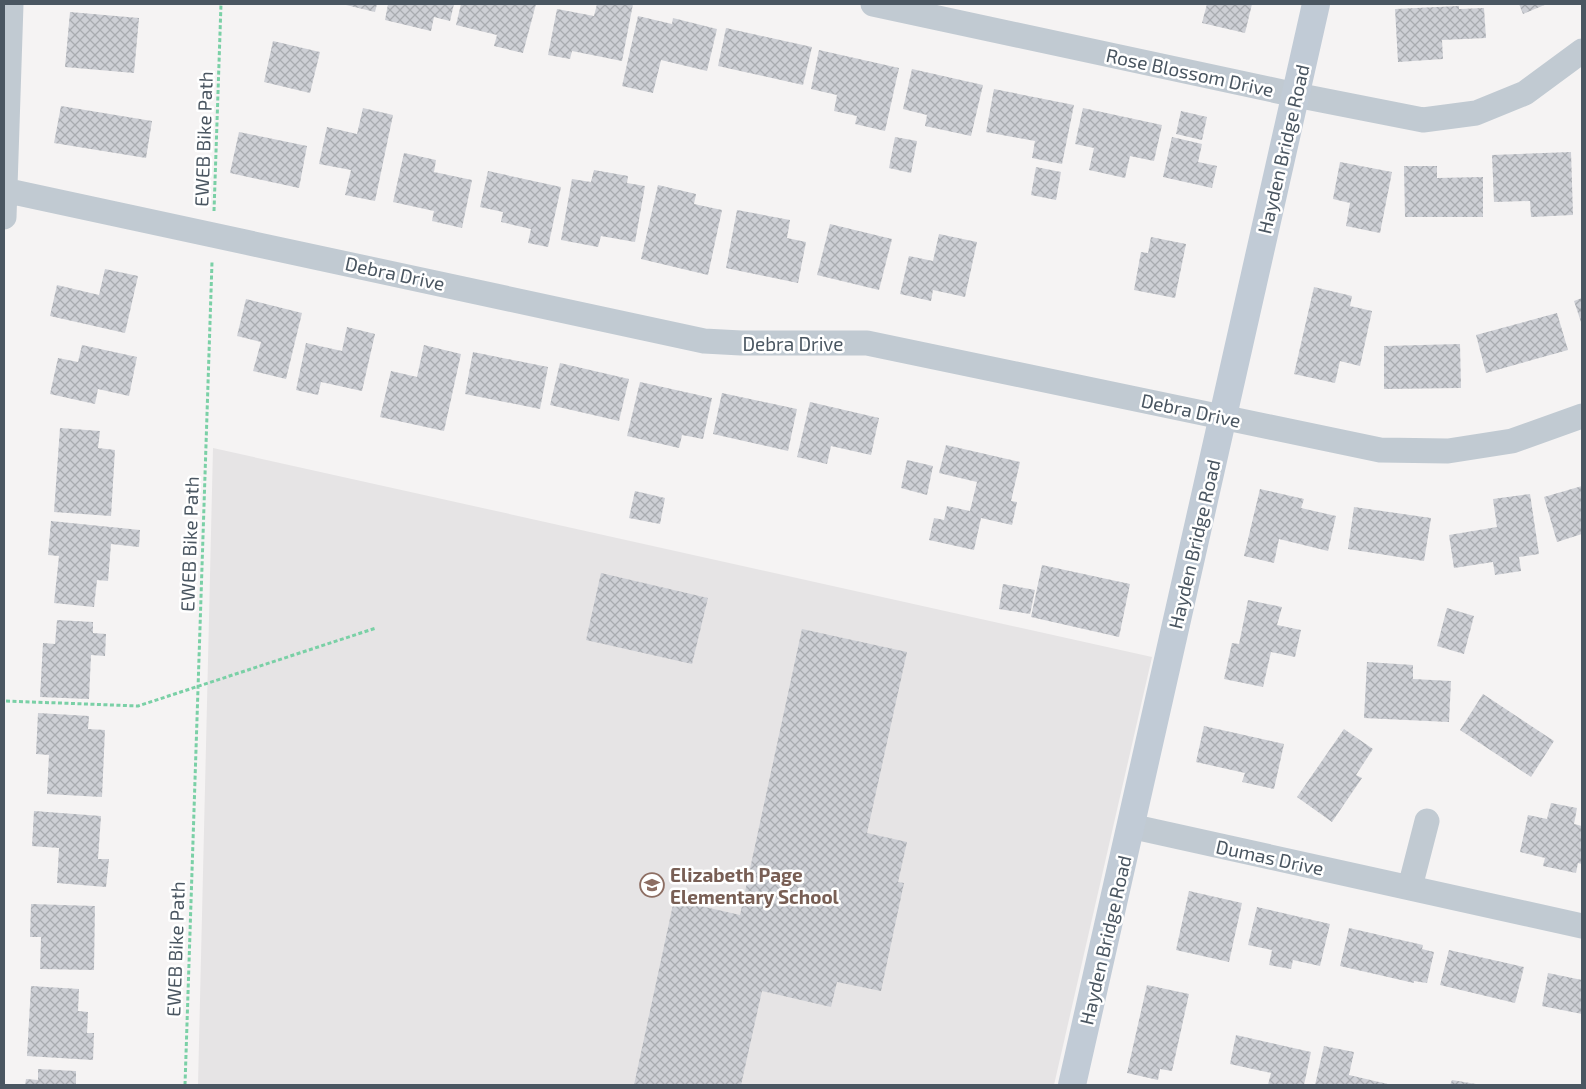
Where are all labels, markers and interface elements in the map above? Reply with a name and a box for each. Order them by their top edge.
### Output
street label: Rose Blossom Drive [1104,43,1276,101]
street label: Hayden Bridge Road [1252,62,1314,236]
street label: EWEB Bike Path [189,71,217,207]
street label: Debra Drive [343,251,447,295]
street label: Debra Drive [742,332,844,355]
street label: Debra Drive [1139,388,1243,432]
street label: Hayden Bridge Road [1163,457,1225,631]
street label: EWEB Bike Path [175,476,203,612]
street label: Dumas Drive [1214,834,1326,880]
street label: Hayden Bridge Road [1074,853,1136,1027]
place label: Elizabeth Page Elementary School [670,863,840,909]
school or university icon: Elizabeth Page Elementary School [639,872,665,898]
street label: EWEB Bike Path [161,881,189,1017]

